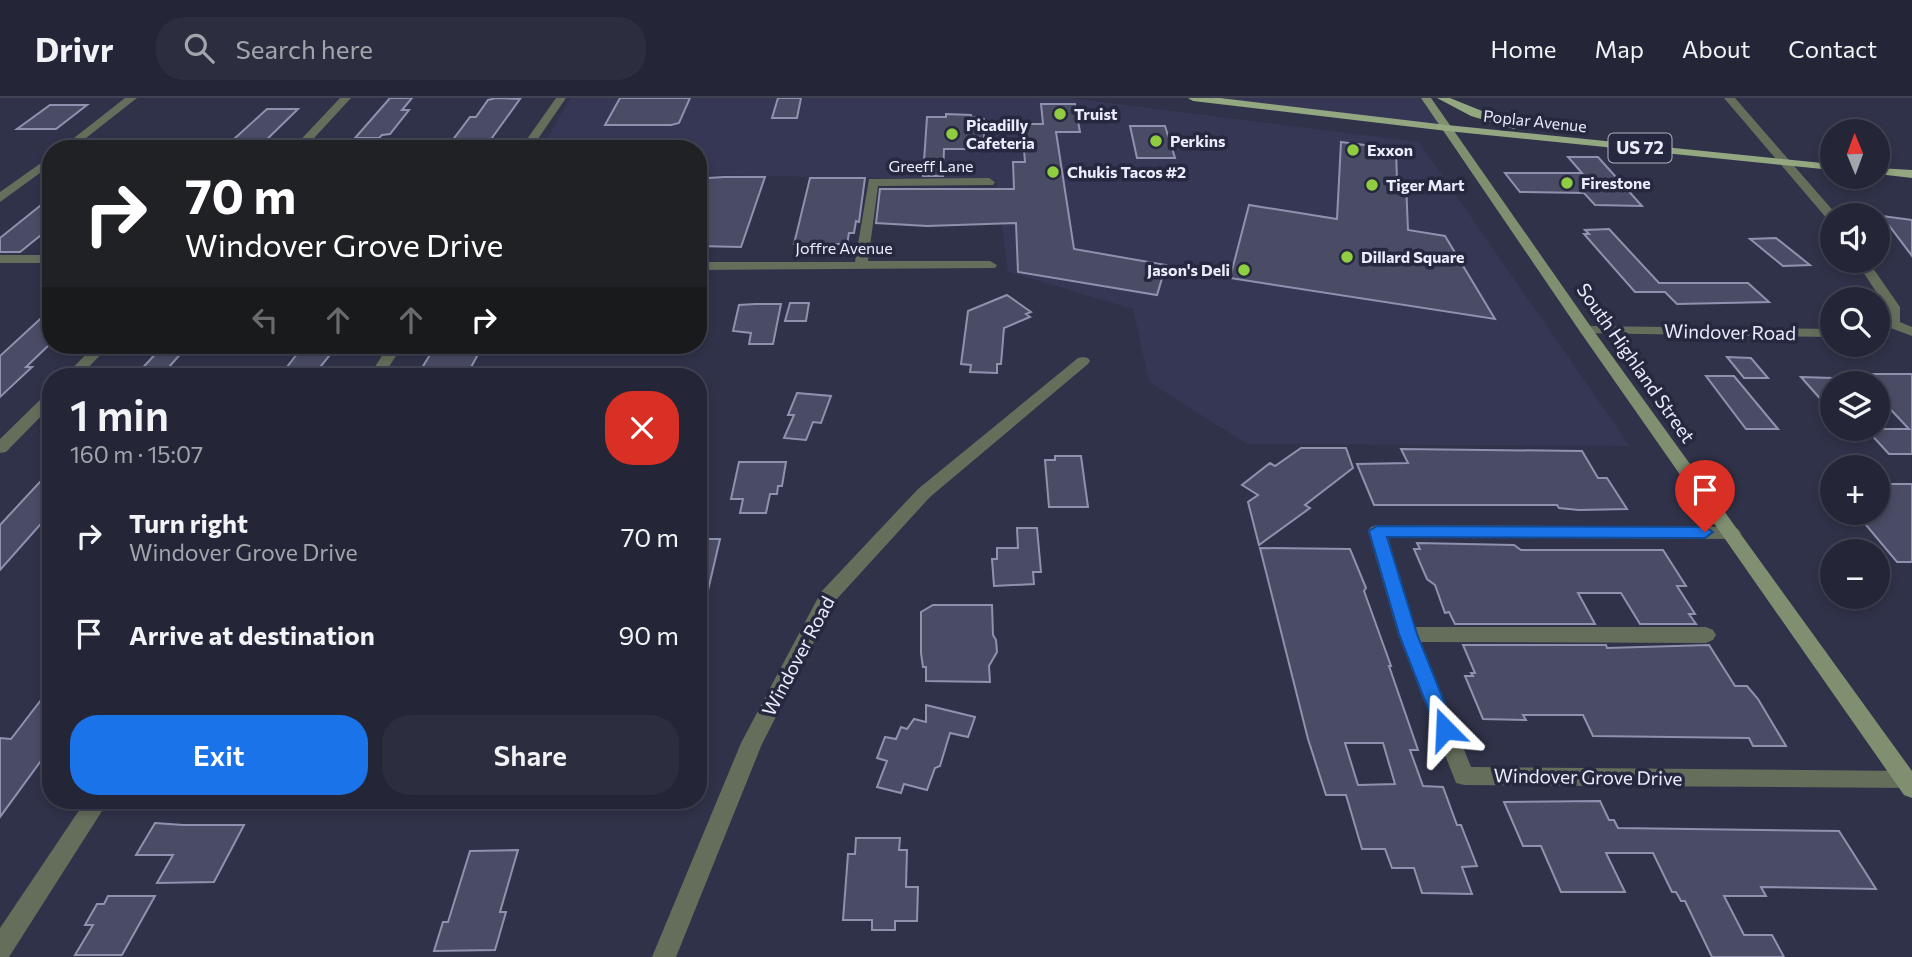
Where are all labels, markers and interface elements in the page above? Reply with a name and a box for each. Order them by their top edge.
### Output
search box [156,17,646,80]
text: Drivr [35,28,114,69]
icon: search [180,29,218,67]
text: Search here [236,33,373,64]
text: Home [1491,34,1557,63]
text: Map [1595,34,1644,63]
text: About [1682,34,1750,63]
text: Contact [1788,34,1877,63]
place label: Truist [1074,104,1118,123]
marker: Truist [1052,106,1068,122]
street label: Poplar Avenue [1482,106,1588,135]
place label: Picadilly Cafeteria [966,115,1035,152]
north arrow [1820,119,1890,189]
map controls [1820,119,1890,609]
marker: Picadilly Cafeteria [944,126,960,142]
place label: Perkins [1170,131,1226,150]
marker: Perkins [1148,133,1164,149]
road number: US 72 [1608,134,1672,162]
place label: Exxon [1367,140,1413,159]
marker: Exxon [1345,142,1361,158]
street label: Greeff Lane [888,156,974,175]
place label: Chukis Tacos #2 [1067,162,1186,181]
text: 70 m [185,164,296,224]
marker: Chukis Tacos #2 [1045,164,1061,180]
icon: right [70,168,161,259]
place label: Firestone [1581,173,1651,192]
place label: Tiger Mart [1386,175,1465,194]
marker: Firestone [1559,175,1575,191]
marker: Tiger Mart [1364,177,1380,193]
button: sound [1820,203,1890,273]
text: Windover Grove Drive [185,224,503,264]
street label: Joffre Avenue [795,238,893,257]
place label: Dillard Square [1361,247,1465,266]
marker: Dillard Square [1339,249,1355,265]
place label: Jason's Deli [1147,260,1230,279]
marker: Jason's Deli [1236,262,1252,278]
street label: South Highland Street [1573,278,1700,447]
button: search [1820,287,1890,357]
icon: left [246,301,284,339]
icon: ahead [319,301,357,339]
icon: ahead [392,301,430,339]
icon: right [465,301,503,339]
street label: Windover Road [1664,319,1796,344]
button: layers [1820,371,1890,441]
text: 1 min [70,388,169,440]
button: close [605,391,679,465]
text: 160 m · 15:07 [70,440,203,468]
button: + [1820,455,1890,525]
pin [1675,460,1735,532]
icon: arrive [1686,471,1724,509]
text: Turn right [129,507,248,538]
icon: right [70,517,108,555]
text: 70 m [621,521,679,552]
text: Windover Grove Drive [129,538,358,566]
button: − [1820,539,1890,609]
street label: Windover Road [756,592,839,720]
icon: arrive [70,615,108,653]
text: Arrive at destination [129,619,375,650]
text: 90 m [619,619,679,650]
position arrow [1408,692,1482,766]
button: Exit [70,715,368,795]
button: Share [382,715,679,795]
street label: Windover Grove Drive [1493,763,1683,790]

